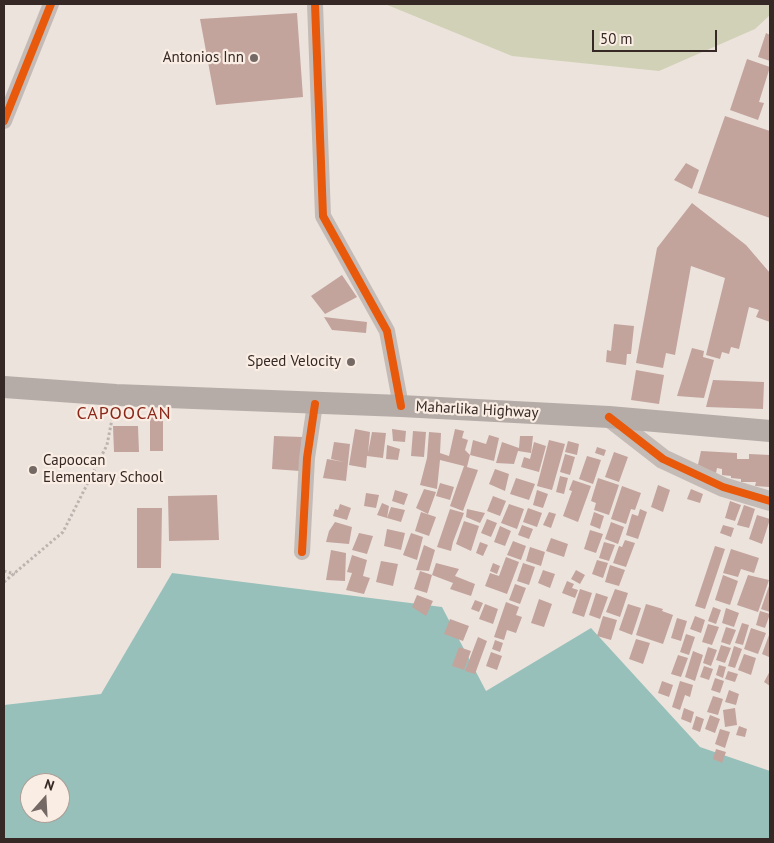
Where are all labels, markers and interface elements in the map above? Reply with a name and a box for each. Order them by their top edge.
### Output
scale bar [594,20,719,52]
text: 50 m [600,29,633,48]
place label: Antonios Inn [163,49,244,67]
marker: Antonios Inn [248,52,260,64]
place label: Speed Velocity [247,353,341,371]
marker: Speed Velocity [345,356,357,368]
street label: Maharlika Highway [415,398,539,422]
district label: CAPOOCAN [75,403,173,425]
place label: Capoocan Elementary School [43,452,163,487]
marker: Capoocan Elementary School [27,464,39,476]
north arrow [20,773,70,823]
text: N [42,775,57,795]

